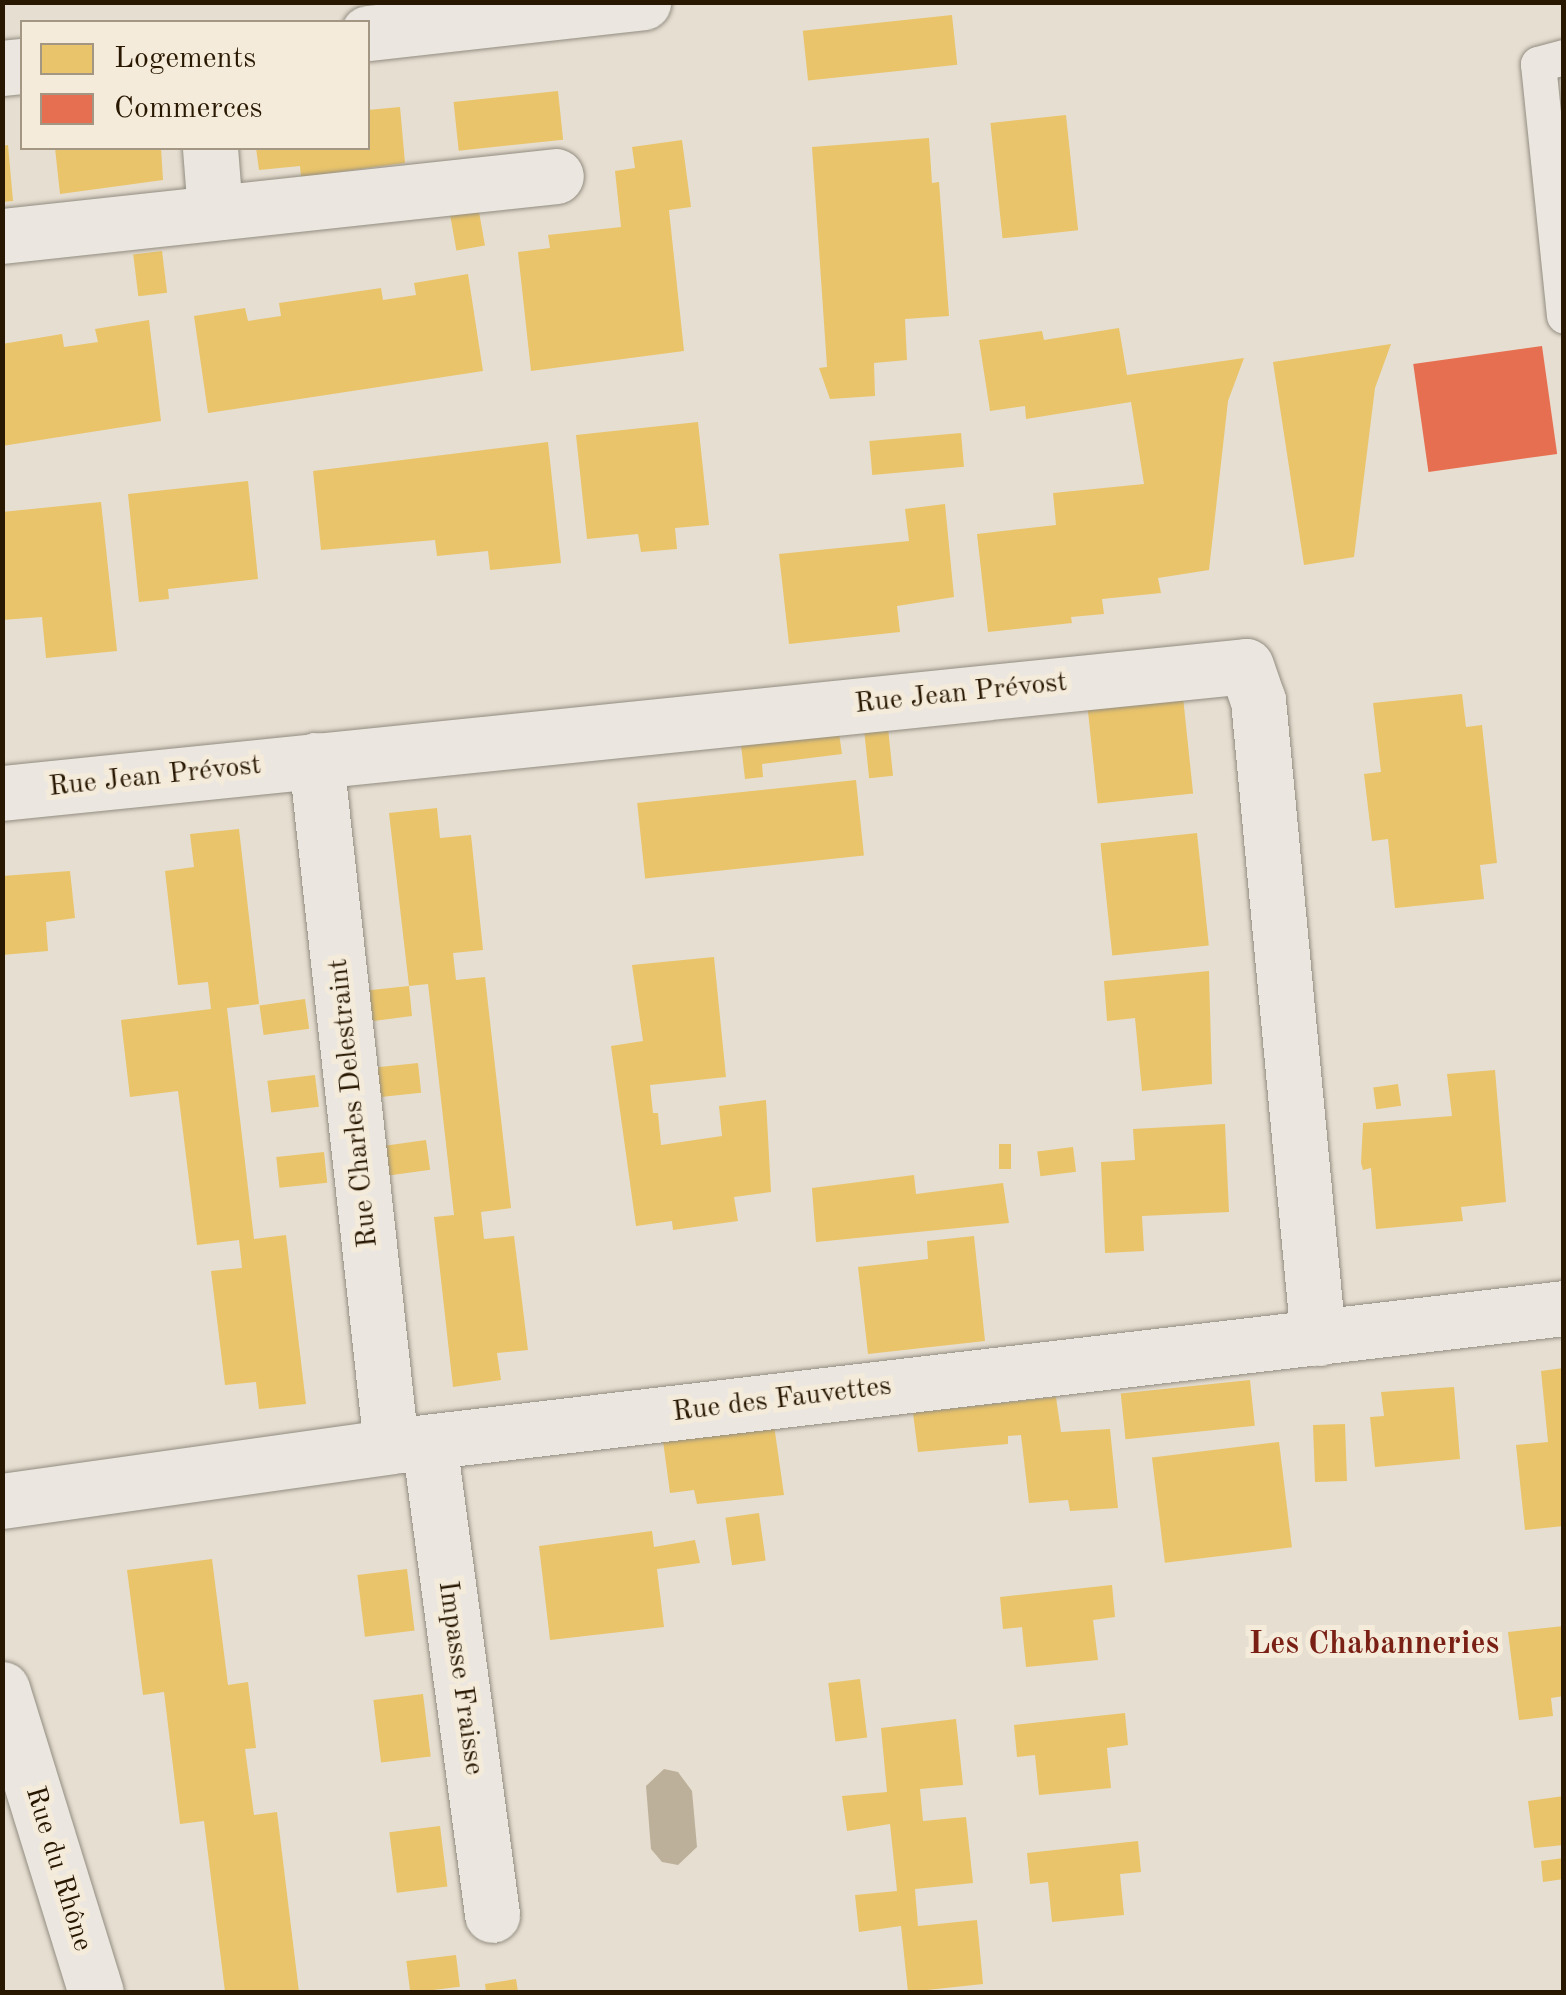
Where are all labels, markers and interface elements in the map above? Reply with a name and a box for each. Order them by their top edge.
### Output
legend [20,20,370,150]
text: Logements [114,44,256,74]
text: Commerces [114,94,263,124]
street label: Rue Jean Prévost [853,666,1069,722]
street label: Rue Jean Prévost [47,749,263,805]
street label: Rue Charles Delestraint [322,957,386,1249]
street label: Rue des Fauvettes [671,1370,893,1430]
street label: Impasse Fraisse [430,1579,490,1777]
district label: Les Chabanneries [1249,1626,1499,1664]
street label: Rue du Rhône [17,1783,99,1955]

